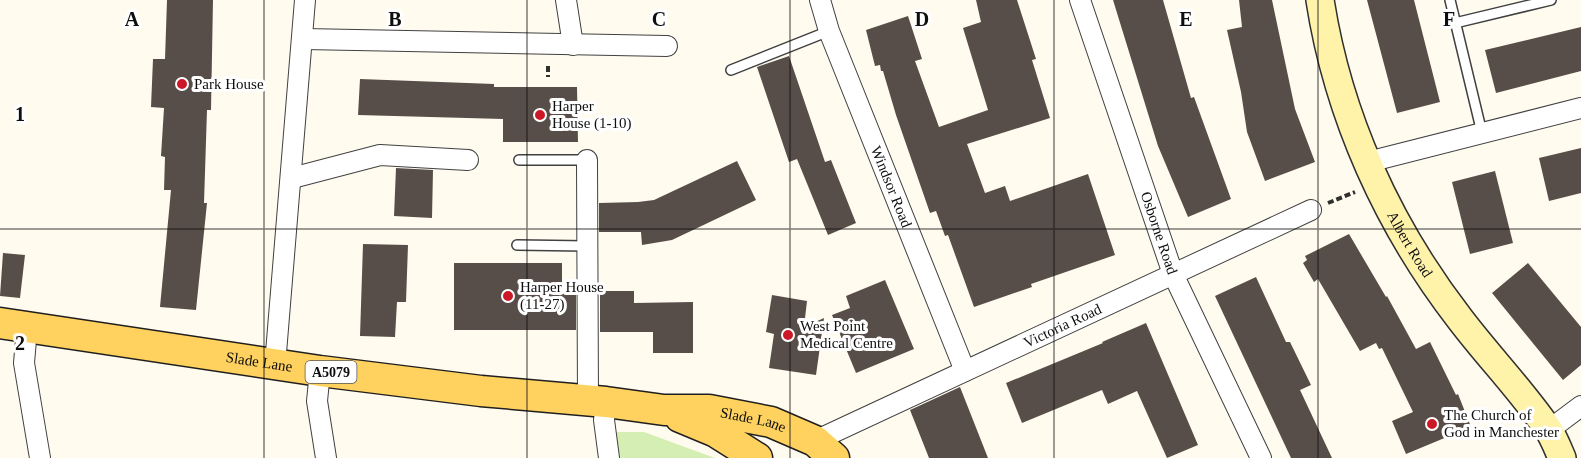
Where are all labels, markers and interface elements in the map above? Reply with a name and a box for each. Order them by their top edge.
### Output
text: A [125,8,140,30]
text: B [388,8,402,30]
text: C [652,8,666,30]
text: D [915,8,929,30]
text: E [1179,8,1193,30]
text: F [1443,8,1455,30]
place label: Park House [194,76,264,92]
marker: Park House [175,77,189,91]
place label: Harper House (1-10) [552,98,632,132]
text: 1 [15,103,25,125]
marker: Harper House (1-10) [533,108,547,122]
street label: Windsor Road [868,144,915,230]
street label: Osborne Road [1138,190,1181,277]
street label: Albert Road [1384,209,1436,281]
place label: Harper House (11-27) [520,279,604,313]
marker: Harper House (11-27) [501,289,515,303]
street label: Victoria Road [1021,301,1104,351]
place label: West Point Medical Centre [800,318,893,351]
marker: West Point Medical Centre [781,328,795,342]
text: 2 [15,332,25,354]
street label: Slade Lane [225,349,294,375]
road number: A5079 [306,361,356,383]
street label: Slade Lane [719,404,789,436]
place label: The Church of God in Manchester [1444,407,1559,440]
marker: The Church of God in Manchester [1425,417,1439,431]

